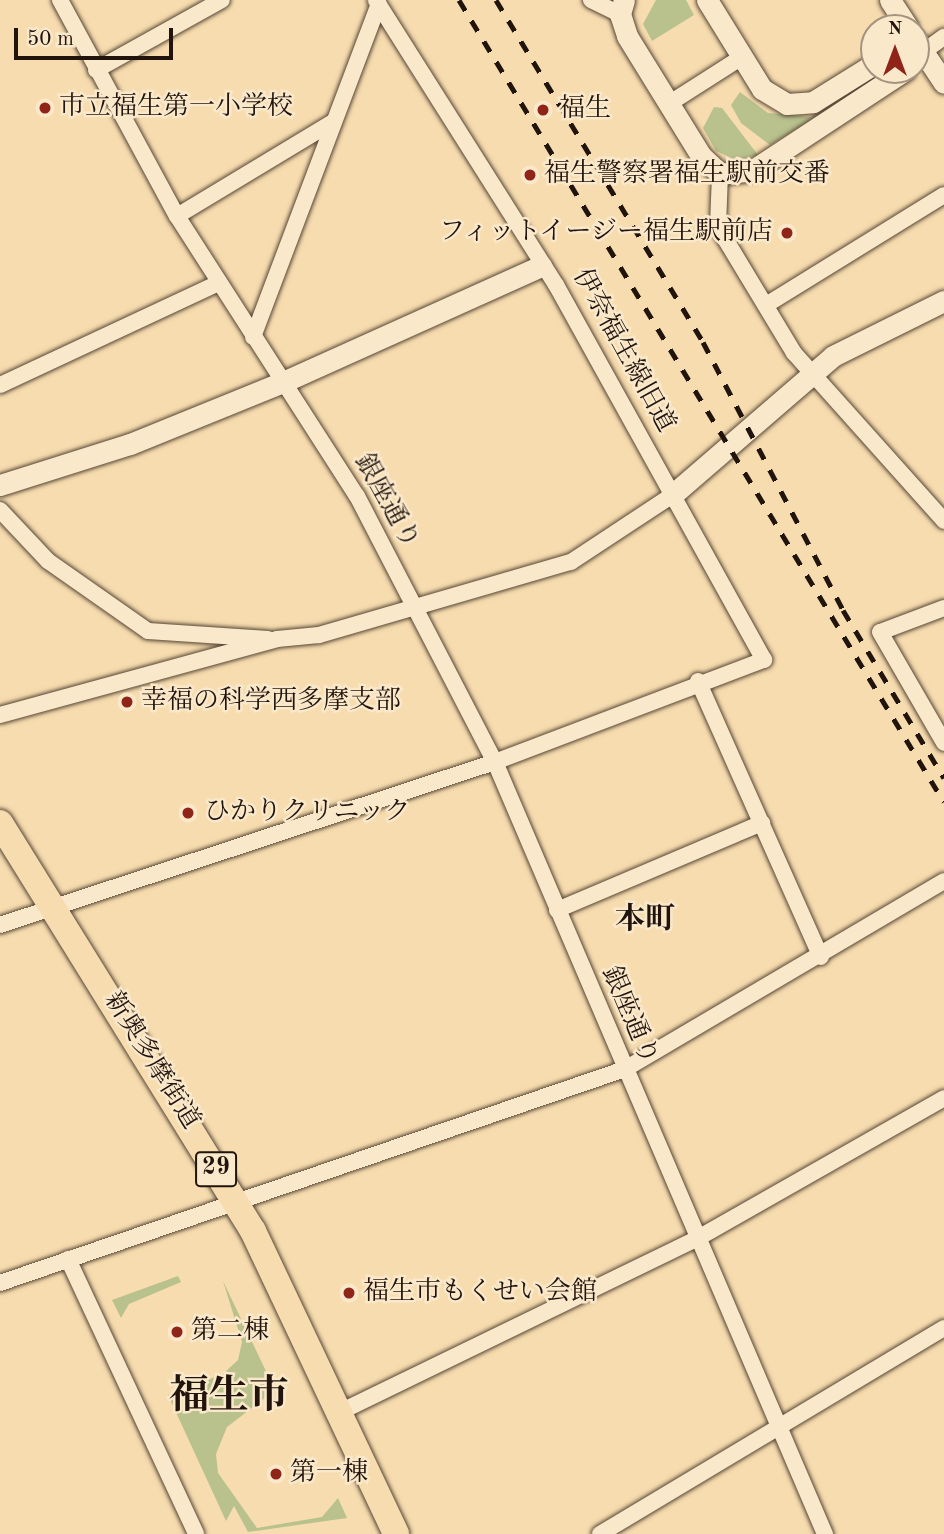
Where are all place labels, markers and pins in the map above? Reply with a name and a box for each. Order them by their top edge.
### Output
place label: 市立福生第一小学校 [59,92,293,124]
place label: 福生 [559,94,611,126]
marker: 市立福生第一小学校 [37,100,53,116]
marker: 福生 [533,100,553,120]
place label: 福生警察署福生駅前交番 [544,159,830,191]
marker: 福生警察署福生駅前交番 [522,167,538,183]
place label: フィットイージー福生駅前店 [435,217,773,249]
marker: フィットイージー福生駅前店 [779,225,795,241]
place label: 幸福の科学西多摩支部 [141,686,401,718]
marker: 幸福の科学西多摩支部 [119,694,135,710]
place label: ひかりクリニック [204,797,412,829]
marker: ひかりクリニック [178,803,198,823]
place label: 福生市もくせい会館 [363,1277,597,1309]
marker: 福生市もくせい会館 [341,1285,357,1301]
place label: 第二棟 [191,1316,269,1348]
marker: 第二棟 [169,1324,185,1340]
place label: 第一棟 [290,1458,368,1490]
marker: 第一棟 [268,1466,284,1482]

